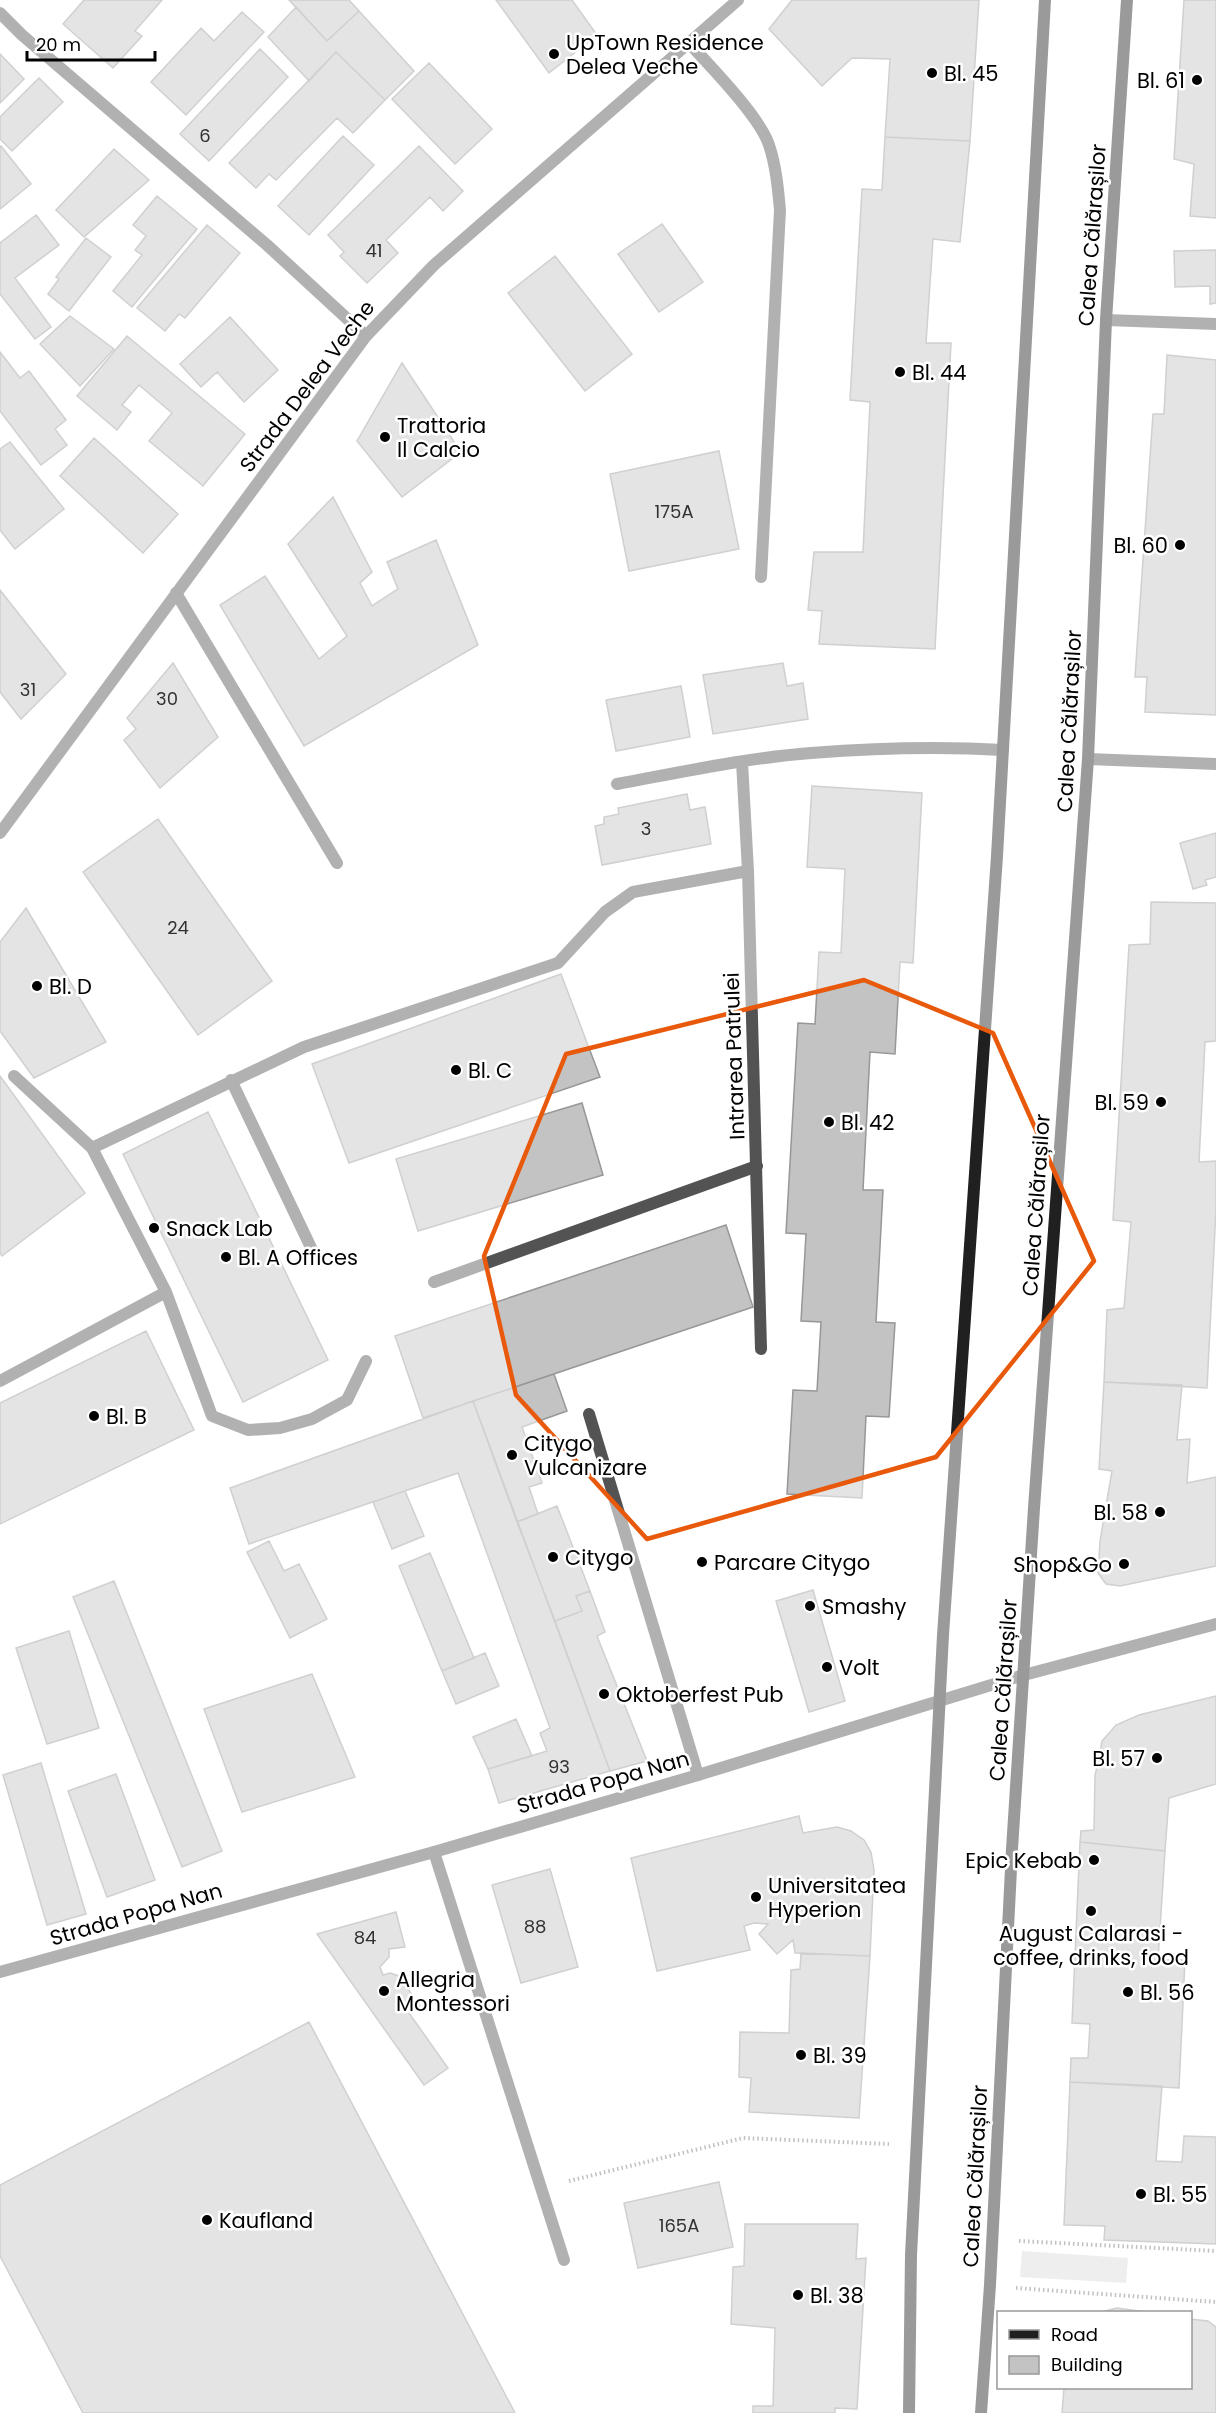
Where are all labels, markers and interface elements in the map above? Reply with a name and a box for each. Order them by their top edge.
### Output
scale bar [27,24,154,62]
place label: UpTown Residence Delea Veche [566,28,764,81]
text: 20 m [36,32,81,57]
marker: UpTown Residence Delea Veche [547,47,561,61]
place label: Bl. 45 [944,59,998,88]
marker: Bl. 45 [925,66,939,80]
place label: Bl. 61 [1137,66,1185,95]
marker: Bl. 61 [1190,73,1204,87]
house number: 6 [199,123,211,148]
street label: Calea Călărașilor [1071,143,1113,327]
house number: 41 [365,238,383,263]
street label: Strada Delea Veche [233,294,381,478]
place label: Bl. 44 [912,358,966,387]
marker: Bl. 44 [893,365,907,379]
place label: Trattoria Il Calcio [397,411,486,464]
marker: Trattoria Il Calcio [378,430,392,444]
house number: 175A [654,499,694,524]
place label: Bl. 60 [1113,531,1168,560]
marker: Bl. 60 [1173,538,1187,552]
street label: Calea Călărașilor [1050,629,1088,813]
house number: 31 [20,677,36,702]
house number: 30 [156,686,178,711]
house number: 3 [641,816,651,841]
house number: 24 [167,915,189,940]
place label: Bl. D [49,972,92,1001]
street label: Intrarea Patrulei [717,972,751,1140]
marker: Bl. D [30,979,44,993]
place label: Bl. C [468,1056,512,1085]
marker: Bl. C [449,1063,463,1077]
place label: Bl. 59 [1095,1088,1149,1117]
marker: Bl. 59 [1154,1095,1168,1109]
place label: Bl. 42 [841,1108,894,1137]
street label: Calea Călărașilor [1015,1113,1057,1297]
marker: Bl. 42 [822,1115,836,1129]
place label: Snack Lab [166,1214,273,1243]
marker: Snack Lab [147,1221,161,1235]
place label: Bl. A Offices [238,1243,358,1272]
marker: Bl. A Offices [219,1250,233,1264]
place label: Bl. B [106,1402,147,1431]
marker: Bl. B [87,1409,101,1423]
place label: Citygo Vulcanizare [524,1429,647,1482]
marker: Citygo Vulcanizare [505,1448,519,1462]
place label: Bl. 58 [1094,1498,1148,1527]
marker: Bl. 58 [1153,1505,1167,1519]
place label: Citygo [565,1543,633,1572]
place label: Parcare Citygo [714,1548,870,1577]
marker: Citygo [546,1550,560,1564]
place label: Shop&Go [1013,1550,1112,1579]
marker: Parcare Citygo [695,1555,709,1569]
marker: Shop&Go [1117,1557,1131,1571]
place label: Smashy [822,1592,907,1621]
street label: Calea Călărașilor [982,1598,1024,1782]
marker: Smashy [803,1599,817,1613]
place label: Volt [839,1653,879,1682]
marker: Volt [820,1660,834,1674]
place label: Oktoberfest Pub [616,1680,783,1709]
marker: Oktoberfest Pub [597,1687,611,1701]
street label: Strada Popa Nan [513,1744,693,1820]
place label: Bl. 57 [1092,1744,1145,1773]
marker: Bl. 57 [1150,1751,1164,1765]
house number: 93 [548,1754,570,1779]
place label: Epic Kebab [965,1846,1082,1875]
marker: Epic Kebab [1087,1853,1101,1867]
place label: Universitatea Hyperion [768,1871,906,1924]
street label: Strada Popa Nan [46,1876,226,1952]
marker: Universitatea Hyperion [749,1890,763,1904]
marker: August Calarasi - coffee, drinks, food [1084,1904,1098,1918]
house number: 88 [524,1914,546,1939]
place label: August Calarasi - coffee, drinks, food [993,1919,1189,1972]
house number: 84 [354,1925,376,1950]
place label: Allegria Montessori [396,1965,510,2018]
place label: Bl. 56 [1140,1978,1195,2007]
marker: Allegria Montessori [377,1984,391,1998]
marker: Bl. 56 [1121,1985,1135,1999]
place label: Bl. 39 [813,2041,867,2070]
marker: Bl. 39 [794,2048,808,2062]
street label: Calea Călărașilor [956,2084,994,2268]
place label: Bl. 55 [1153,2180,1207,2209]
marker: Bl. 55 [1134,2187,1148,2201]
place label: Kaufland [219,2206,313,2235]
marker: Kaufland [200,2213,214,2227]
house number: 165A [659,2213,699,2238]
place label: Bl. 38 [810,2281,864,2310]
marker: Bl. 38 [791,2288,805,2302]
legend [997,2311,1192,2389]
text: Road [1051,2322,1098,2347]
text: Building [1051,2352,1123,2377]

